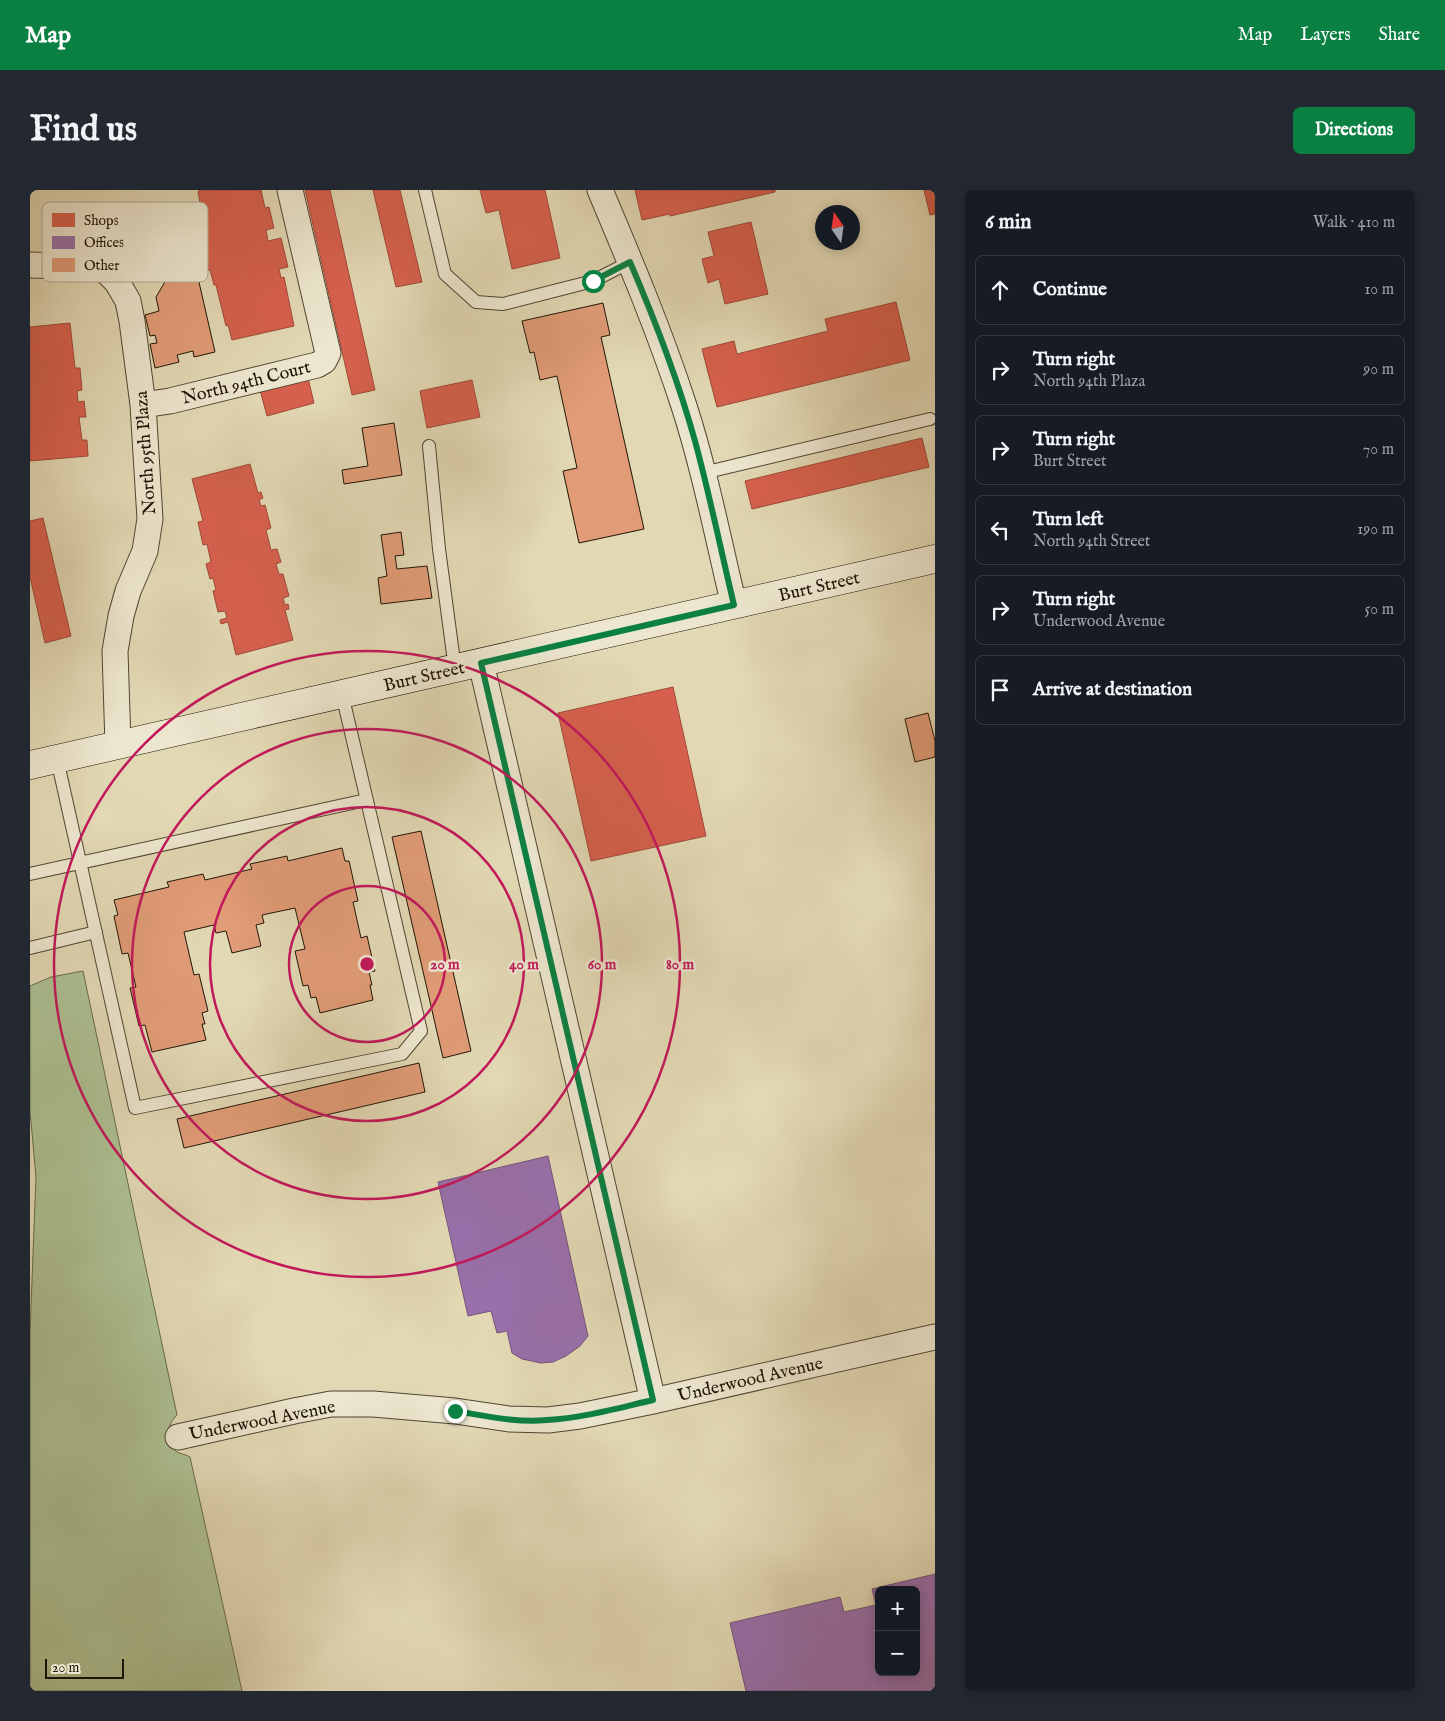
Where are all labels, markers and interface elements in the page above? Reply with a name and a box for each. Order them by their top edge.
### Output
text: Map [25,20,71,51]
text: Map [1238,24,1272,47]
text: Layers [1300,24,1351,47]
text: Share [1379,24,1420,47]
button: Directions [1293,107,1415,154]
text: Find us [30,108,137,153]
legend [42,202,208,282]
north arrow [815,205,860,250]
text: 6 min [985,209,1031,236]
text: Shops [84,212,119,230]
text: Walk · 410 m [1313,213,1395,233]
text: Offices [84,234,124,252]
text: Other [84,257,119,275]
route start [582,270,605,293]
icon: ahead [986,276,1014,304]
text: Continue [1033,278,1107,302]
text: 10 m [1364,280,1394,300]
text: Turn right [1033,348,1115,372]
street label: North 94th Court [180,356,313,411]
icon: right [986,356,1014,384]
text: 90 m [1363,360,1394,380]
text: North 94th Plaza [1033,372,1145,392]
street label: North 95th Plaza [131,390,162,516]
text: Turn right [1033,428,1115,452]
icon: right [986,436,1014,464]
text: 70 m [1363,440,1394,460]
text: Burt Street [1033,452,1107,472]
text: Turn left [1033,508,1104,532]
icon: left [986,516,1014,544]
text: 190 m [1357,520,1394,540]
text: North 94th Street [1033,532,1150,552]
street label: Burt Street [776,567,862,608]
text: Turn right [1033,588,1115,612]
icon: right [986,596,1014,624]
text: 50 m [1365,600,1394,620]
text: Underwood Avenue [1033,612,1165,632]
street label: Burt Street [381,657,467,698]
icon: arrive [986,676,1014,704]
text: Arrive at destination [1033,678,1192,702]
centre of rings [358,955,376,973]
text: 20 m [430,955,460,974]
text: 40 m [509,955,539,974]
text: 60 m [588,955,617,974]
text: 80 m [666,955,694,974]
street label: Underwood Avenue [675,1353,825,1408]
street label: Underwood Avenue [187,1396,337,1447]
route end [444,1400,467,1423]
map controls [875,1586,920,1676]
button: + [875,1586,920,1631]
button: − [875,1631,920,1676]
scale bar [45,1656,124,1679]
text: 20 m [52,1659,79,1677]

